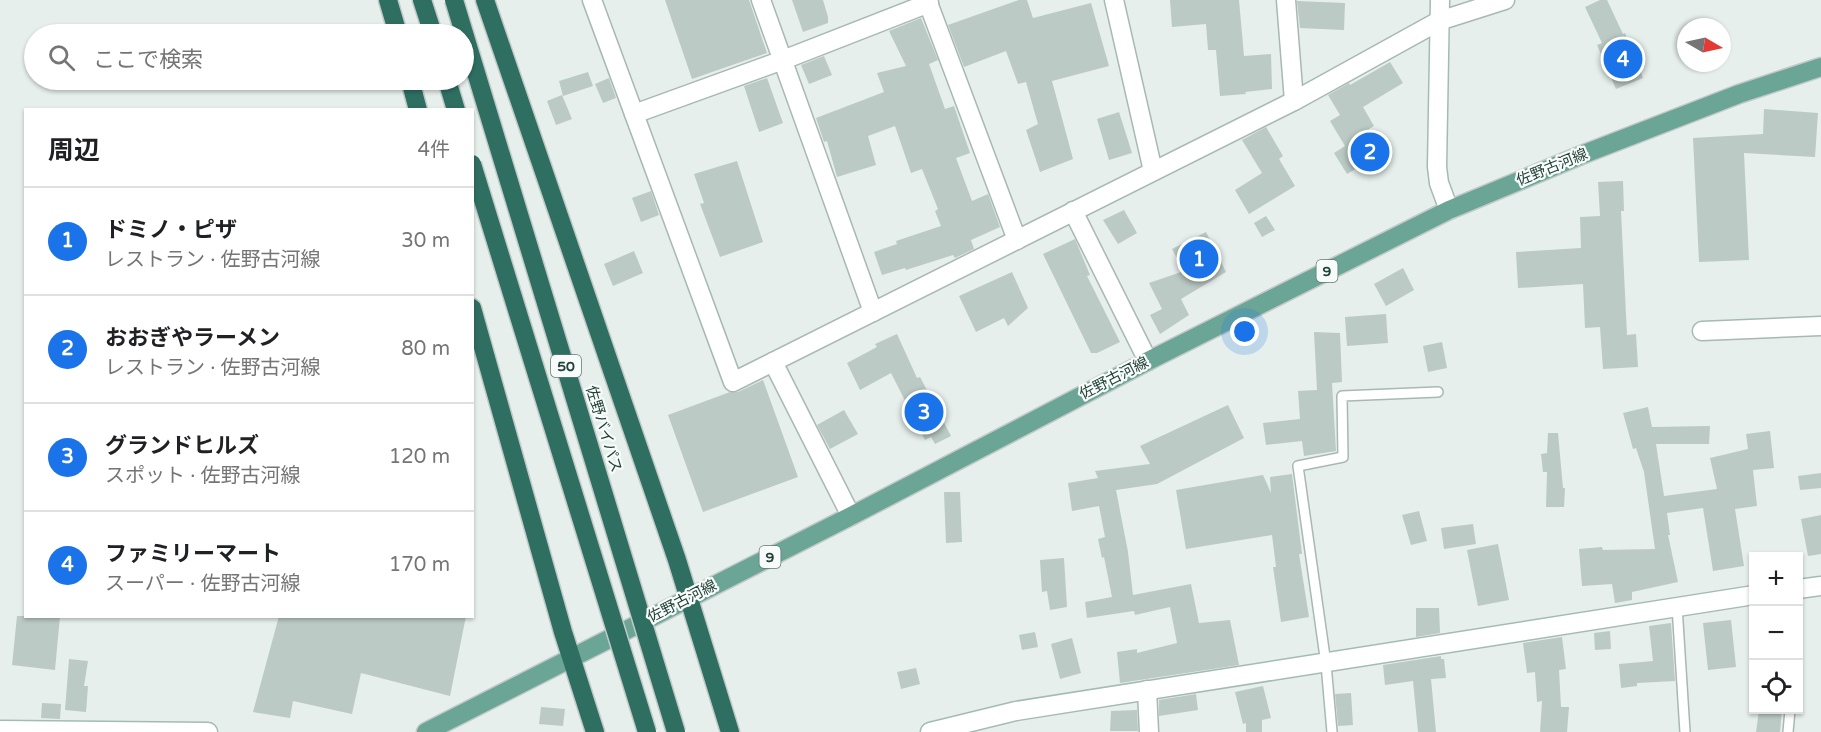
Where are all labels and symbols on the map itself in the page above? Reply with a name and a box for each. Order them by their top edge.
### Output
north arrow [1677,18,1731,72]
pin: 4 [1604,36,1642,82]
pin: 2 [1350,130,1390,174]
street label: 佐野古河線 [1514,145,1590,189]
pin: 1 [1180,236,1218,282]
road number: 9 [1316,260,1338,282]
your location [1230,317,1259,346]
street label: 佐野古河線 [1076,353,1152,403]
road number: 50 [551,355,581,377]
street label: 佐野バイパス [582,383,626,475]
pin: 3 [904,390,944,434]
road number: 9 [760,546,780,568]
street label: 佐野古河線 [644,576,720,626]

